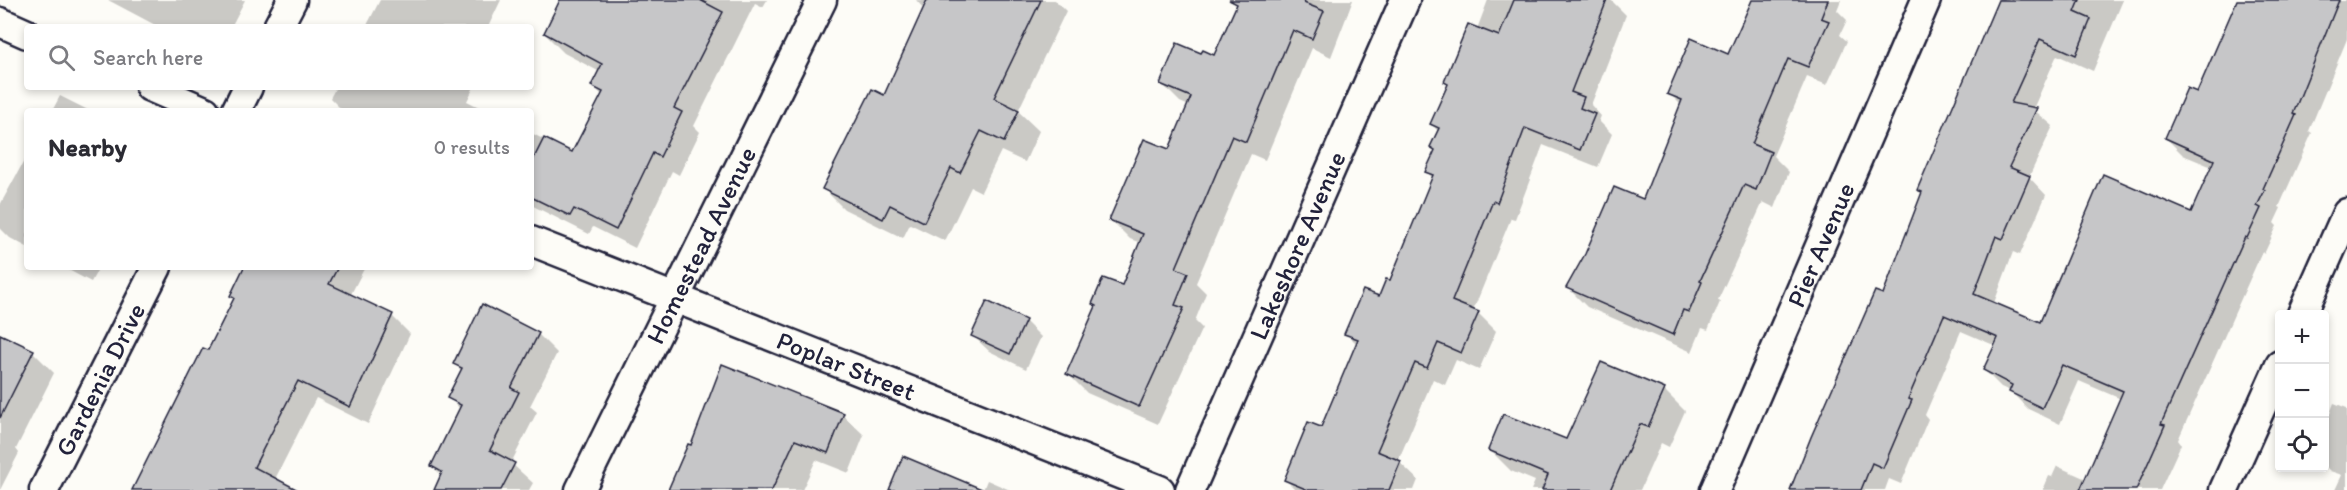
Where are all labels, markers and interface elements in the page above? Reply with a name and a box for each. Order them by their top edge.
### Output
search box [24,24,534,90]
icon: search [45,41,78,74]
text: Search here [93,44,203,71]
text: Nearby [48,131,127,163]
text: 0 results [434,135,510,159]
street label: Homestead Avenue [639,141,763,349]
street label: Lakeshore Avenue [1242,146,1353,345]
street label: Pier Avenue [1780,177,1862,312]
street label: Gardenia Drive [48,297,152,461]
map controls [2275,310,2329,472]
button: + [2275,310,2329,364]
street label: Poplar Street [772,324,920,408]
button: − [2275,364,2329,418]
button: locate [2275,418,2329,472]

